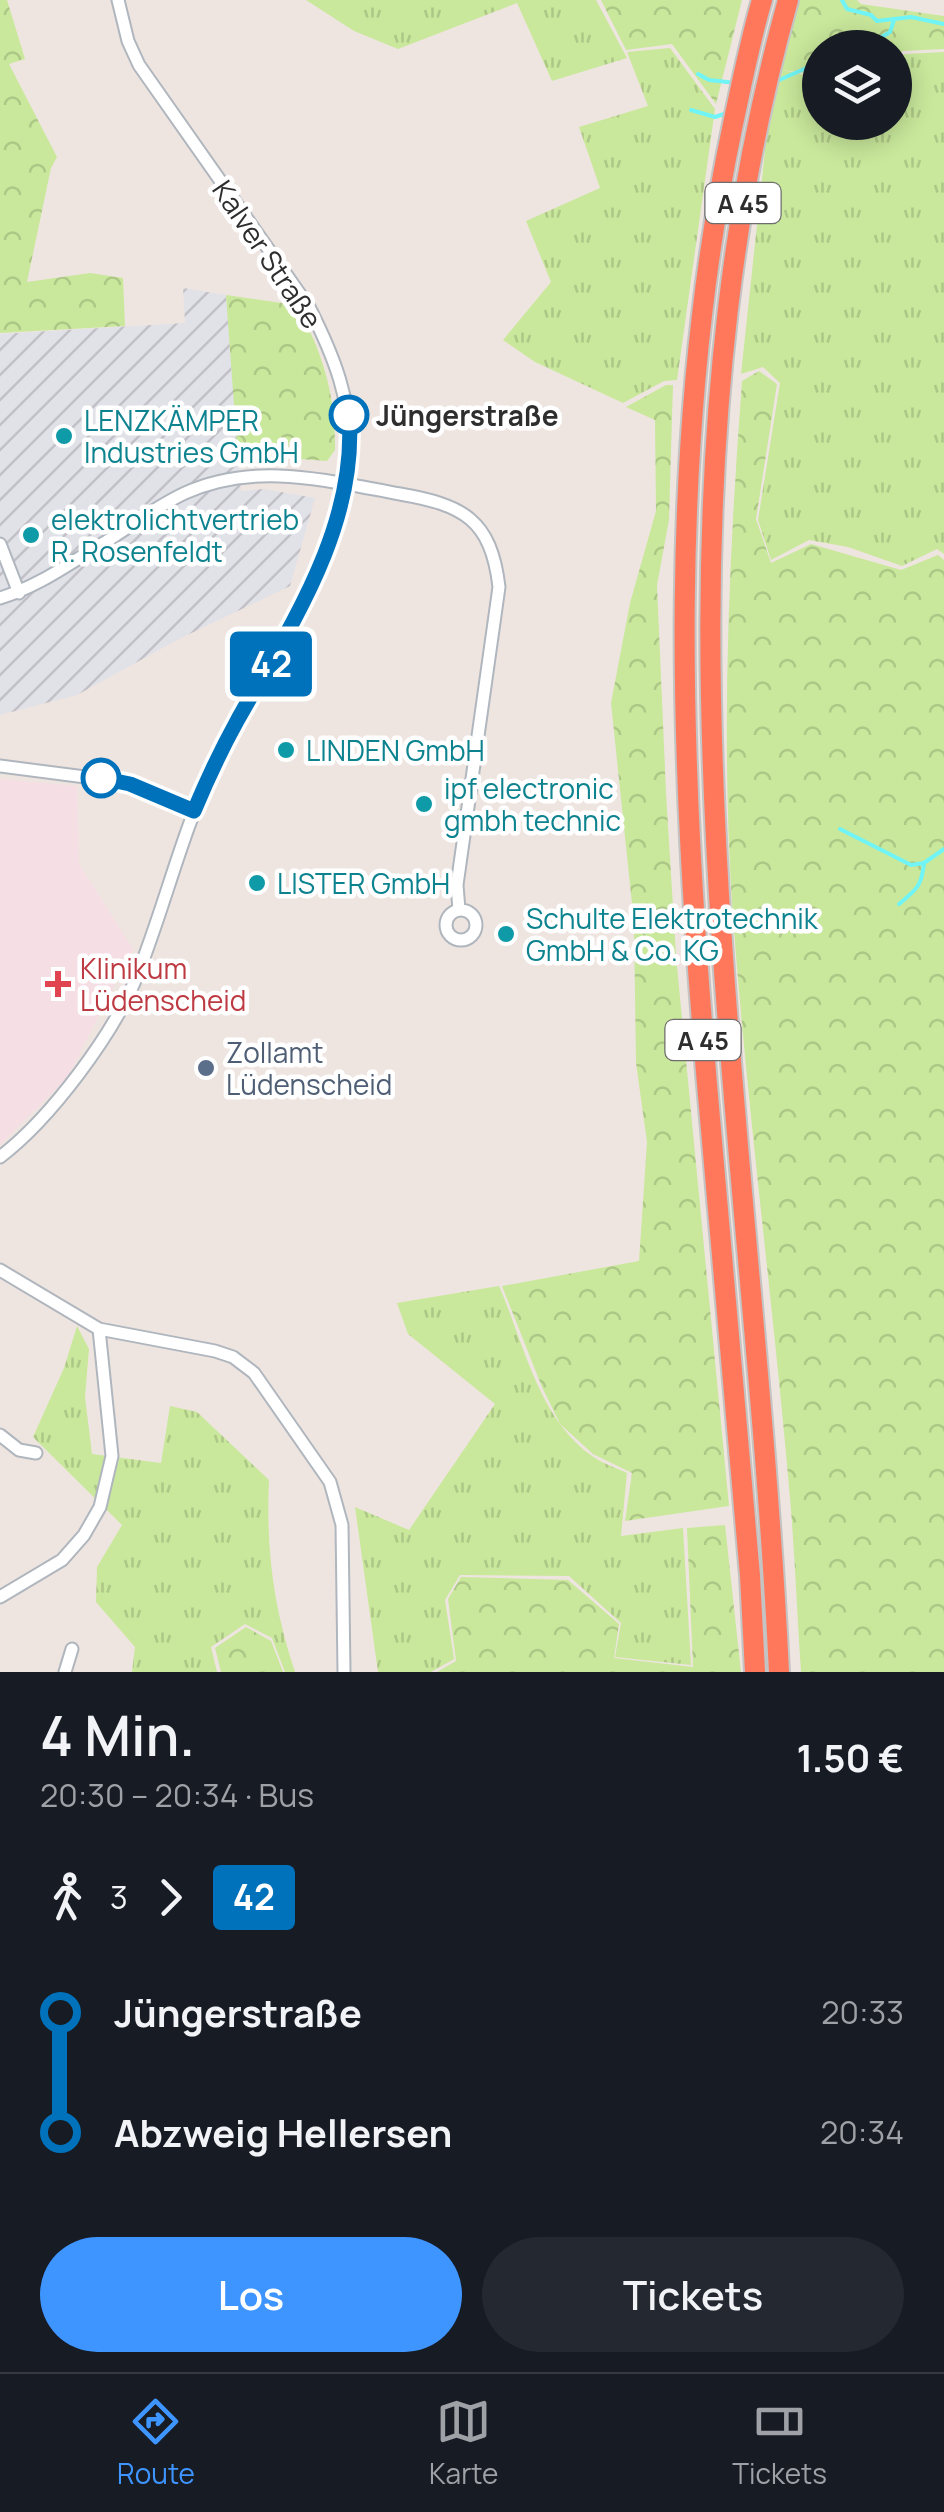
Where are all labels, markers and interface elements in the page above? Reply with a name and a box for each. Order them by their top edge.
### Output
map controls [802,30,912,140]
button: layers [802,30,912,140]
street label: Kalver Straße [204,172,332,336]
road number: A 45 [706,183,780,223]
marker: Jüngerstraße [330,396,368,434]
place label: Jüngerstraße [376,396,559,434]
place label: LENZKÄMPER Industries GmbH [84,401,299,471]
marker: LENZKÄMPER Industries GmbH [53,425,75,447]
place label: elektrolichtvertrieb R. Rosenfeldt [51,500,299,570]
marker: elektrolichtvertrieb R. Rosenfeldt [20,524,42,546]
line badge: 42 [226,632,316,696]
text: 42 [250,640,292,688]
place label: LINDEN GmbH [306,731,485,769]
marker: LINDEN GmbH [275,739,297,761]
unlabelled marker [82,759,120,797]
place label: ipf electronic gmbh technic [444,769,621,839]
marker: ipf electronic gmbh technic [413,793,435,815]
place label: LISTER GmbH [277,864,450,902]
marker: LISTER GmbH [246,872,268,894]
place label: Schulte Elektrotechnik GmbH & Co. KG [526,899,819,969]
marker: Schulte Elektrotechnik GmbH & Co. KG [495,923,517,945]
place label: Klinikum Lüdenscheid [80,949,246,1019]
marker: Klinikum Lüdenscheid [45,971,71,997]
road number: A 45 [666,1020,740,1060]
place label: Zollamt Lüdenscheid [226,1033,392,1103]
marker: Zollamt Lüdenscheid [195,1057,217,1079]
text: 4 Min. [40,1697,195,1773]
text: 1.50 € [797,1731,904,1783]
text: 20:30 – 20:34 · Bus [40,1773,314,1817]
icon: walk [40,1870,95,1925]
icon: forward [143,1870,198,1925]
text: 42 [233,1873,275,1921]
text: 3 [110,1875,128,1919]
text: Jüngerstraße [114,1986,362,2038]
text: 20:33 [821,1990,904,2034]
text: Abzweig Hellersen [114,2106,452,2158]
text: 20:34 [820,2110,904,2154]
button: Los [40,2237,462,2352]
button: Tickets [482,2237,904,2352]
tab: Route [117,2394,195,2492]
tab: Karte [429,2394,498,2492]
tab: Tickets [732,2394,827,2492]

